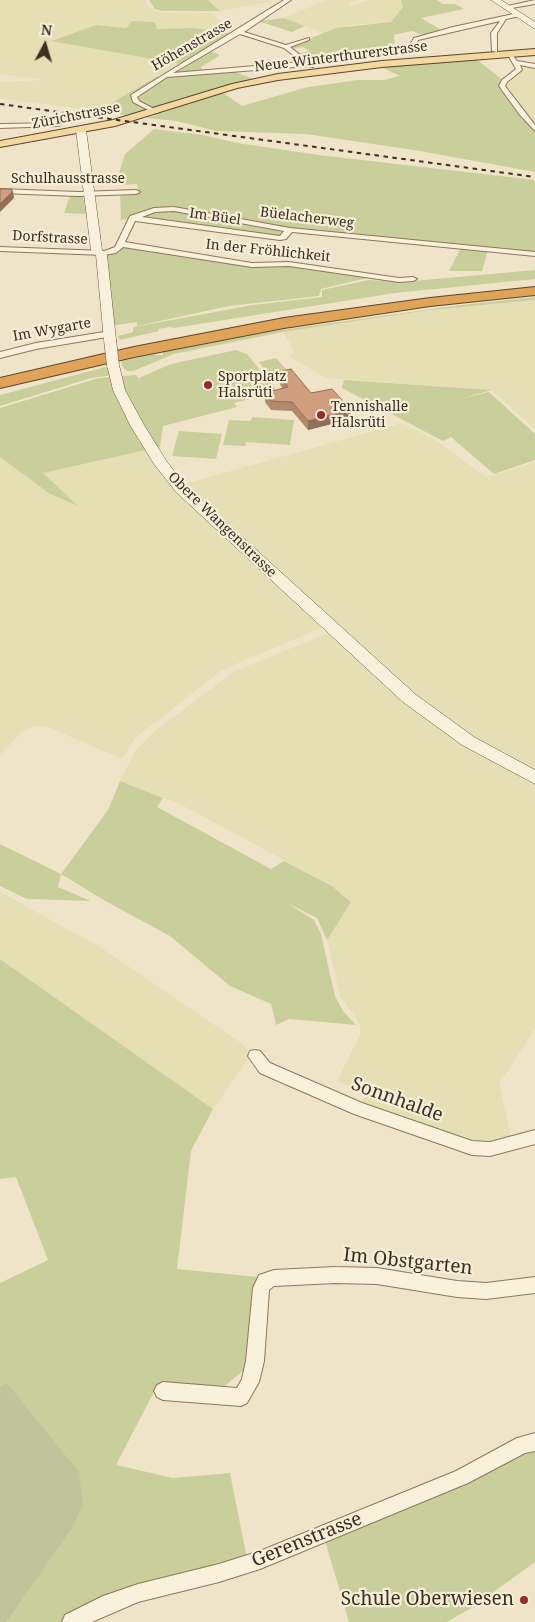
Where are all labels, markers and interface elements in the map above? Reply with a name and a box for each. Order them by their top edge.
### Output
street label: Höhenstrasse [149,15,235,75]
north arrow [20,20,70,70]
text: N [40,20,53,40]
street label: Neue Winterthurerstrasse [253,38,429,76]
street label: Zürichstrasse [30,99,122,133]
street label: Schulhausstrasse [11,171,125,187]
street label: Büelacherweg [259,204,355,232]
street label: Im Büel [188,205,242,229]
street label: Dorfstrasse [12,228,88,248]
street label: In der Fröhlichkeit [205,236,331,266]
street label: Im Wygarte [12,315,92,345]
place label: Sportplatz Halsrüti [218,369,287,402]
marker: Sportplatz Halsrüti [202,379,214,391]
place label: Tennishalle Halsrüti [331,399,408,432]
marker: Tennishalle Halsrüti [315,409,327,421]
street label: Obere Wangenstrasse [164,469,280,581]
street label: Sonnhalde [348,1073,446,1127]
street label: Im Obstgarten [342,1244,474,1280]
street label: Gerenstrasse [249,1508,365,1572]
place label: Schule Oberwiesen [341,1589,514,1611]
marker: Schule Oberwiesen [518,1594,530,1606]

